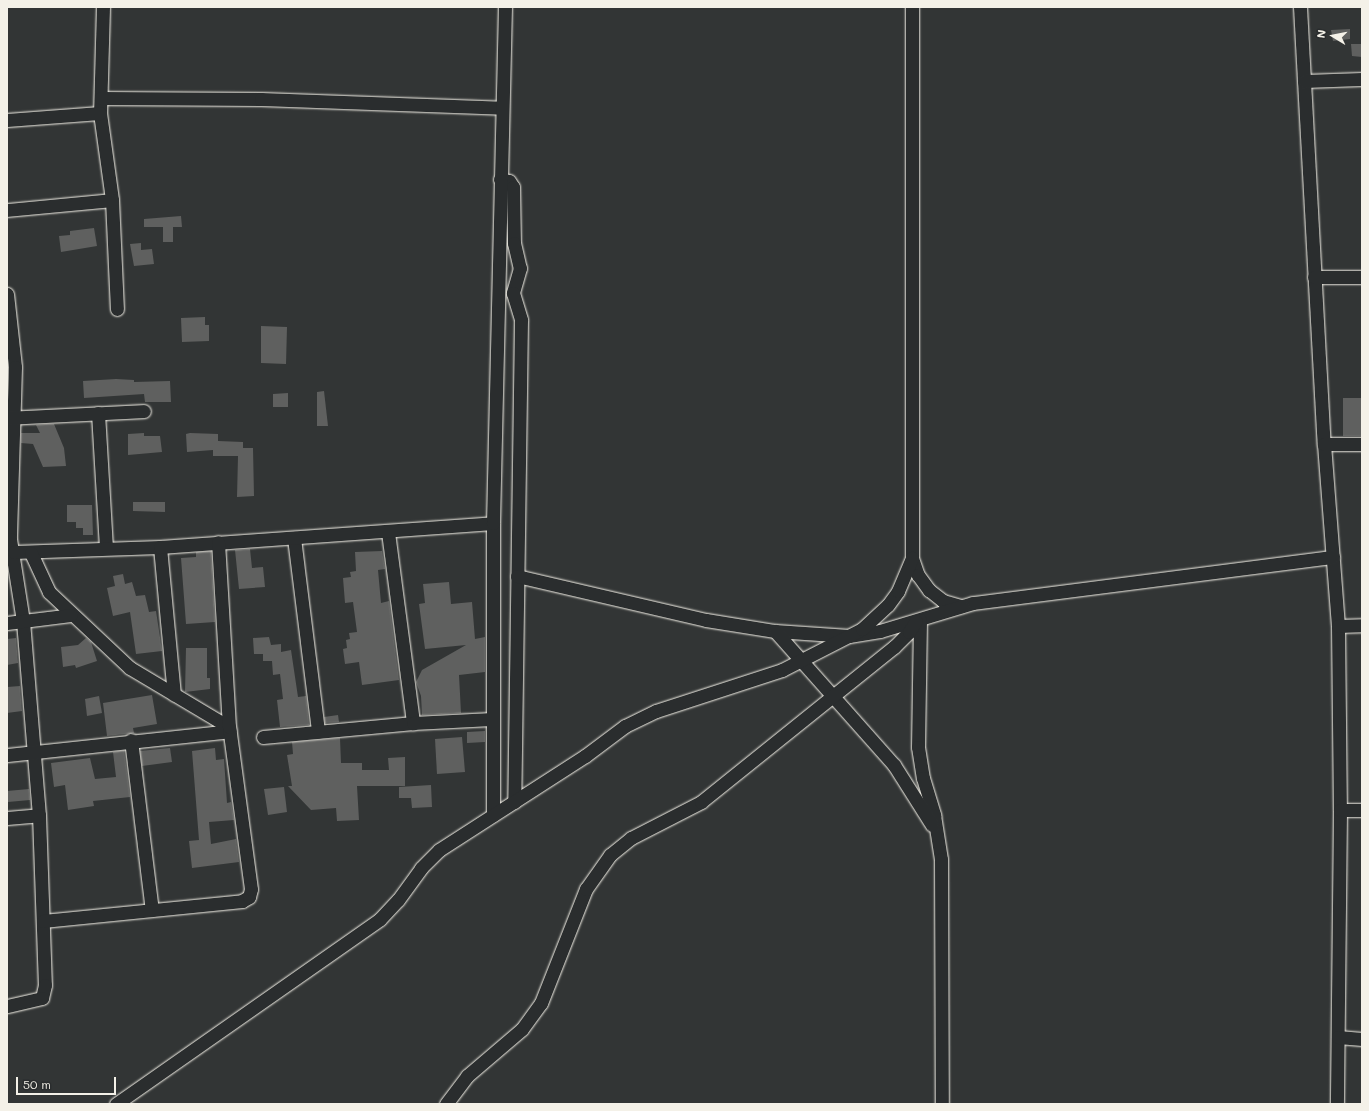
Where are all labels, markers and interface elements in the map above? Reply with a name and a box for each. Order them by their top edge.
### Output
north arrow [1313,16,1353,56]
text: N [1313,28,1329,39]
scale bar [18,1069,118,1095]
text: 50 m [23,1076,51,1092]

